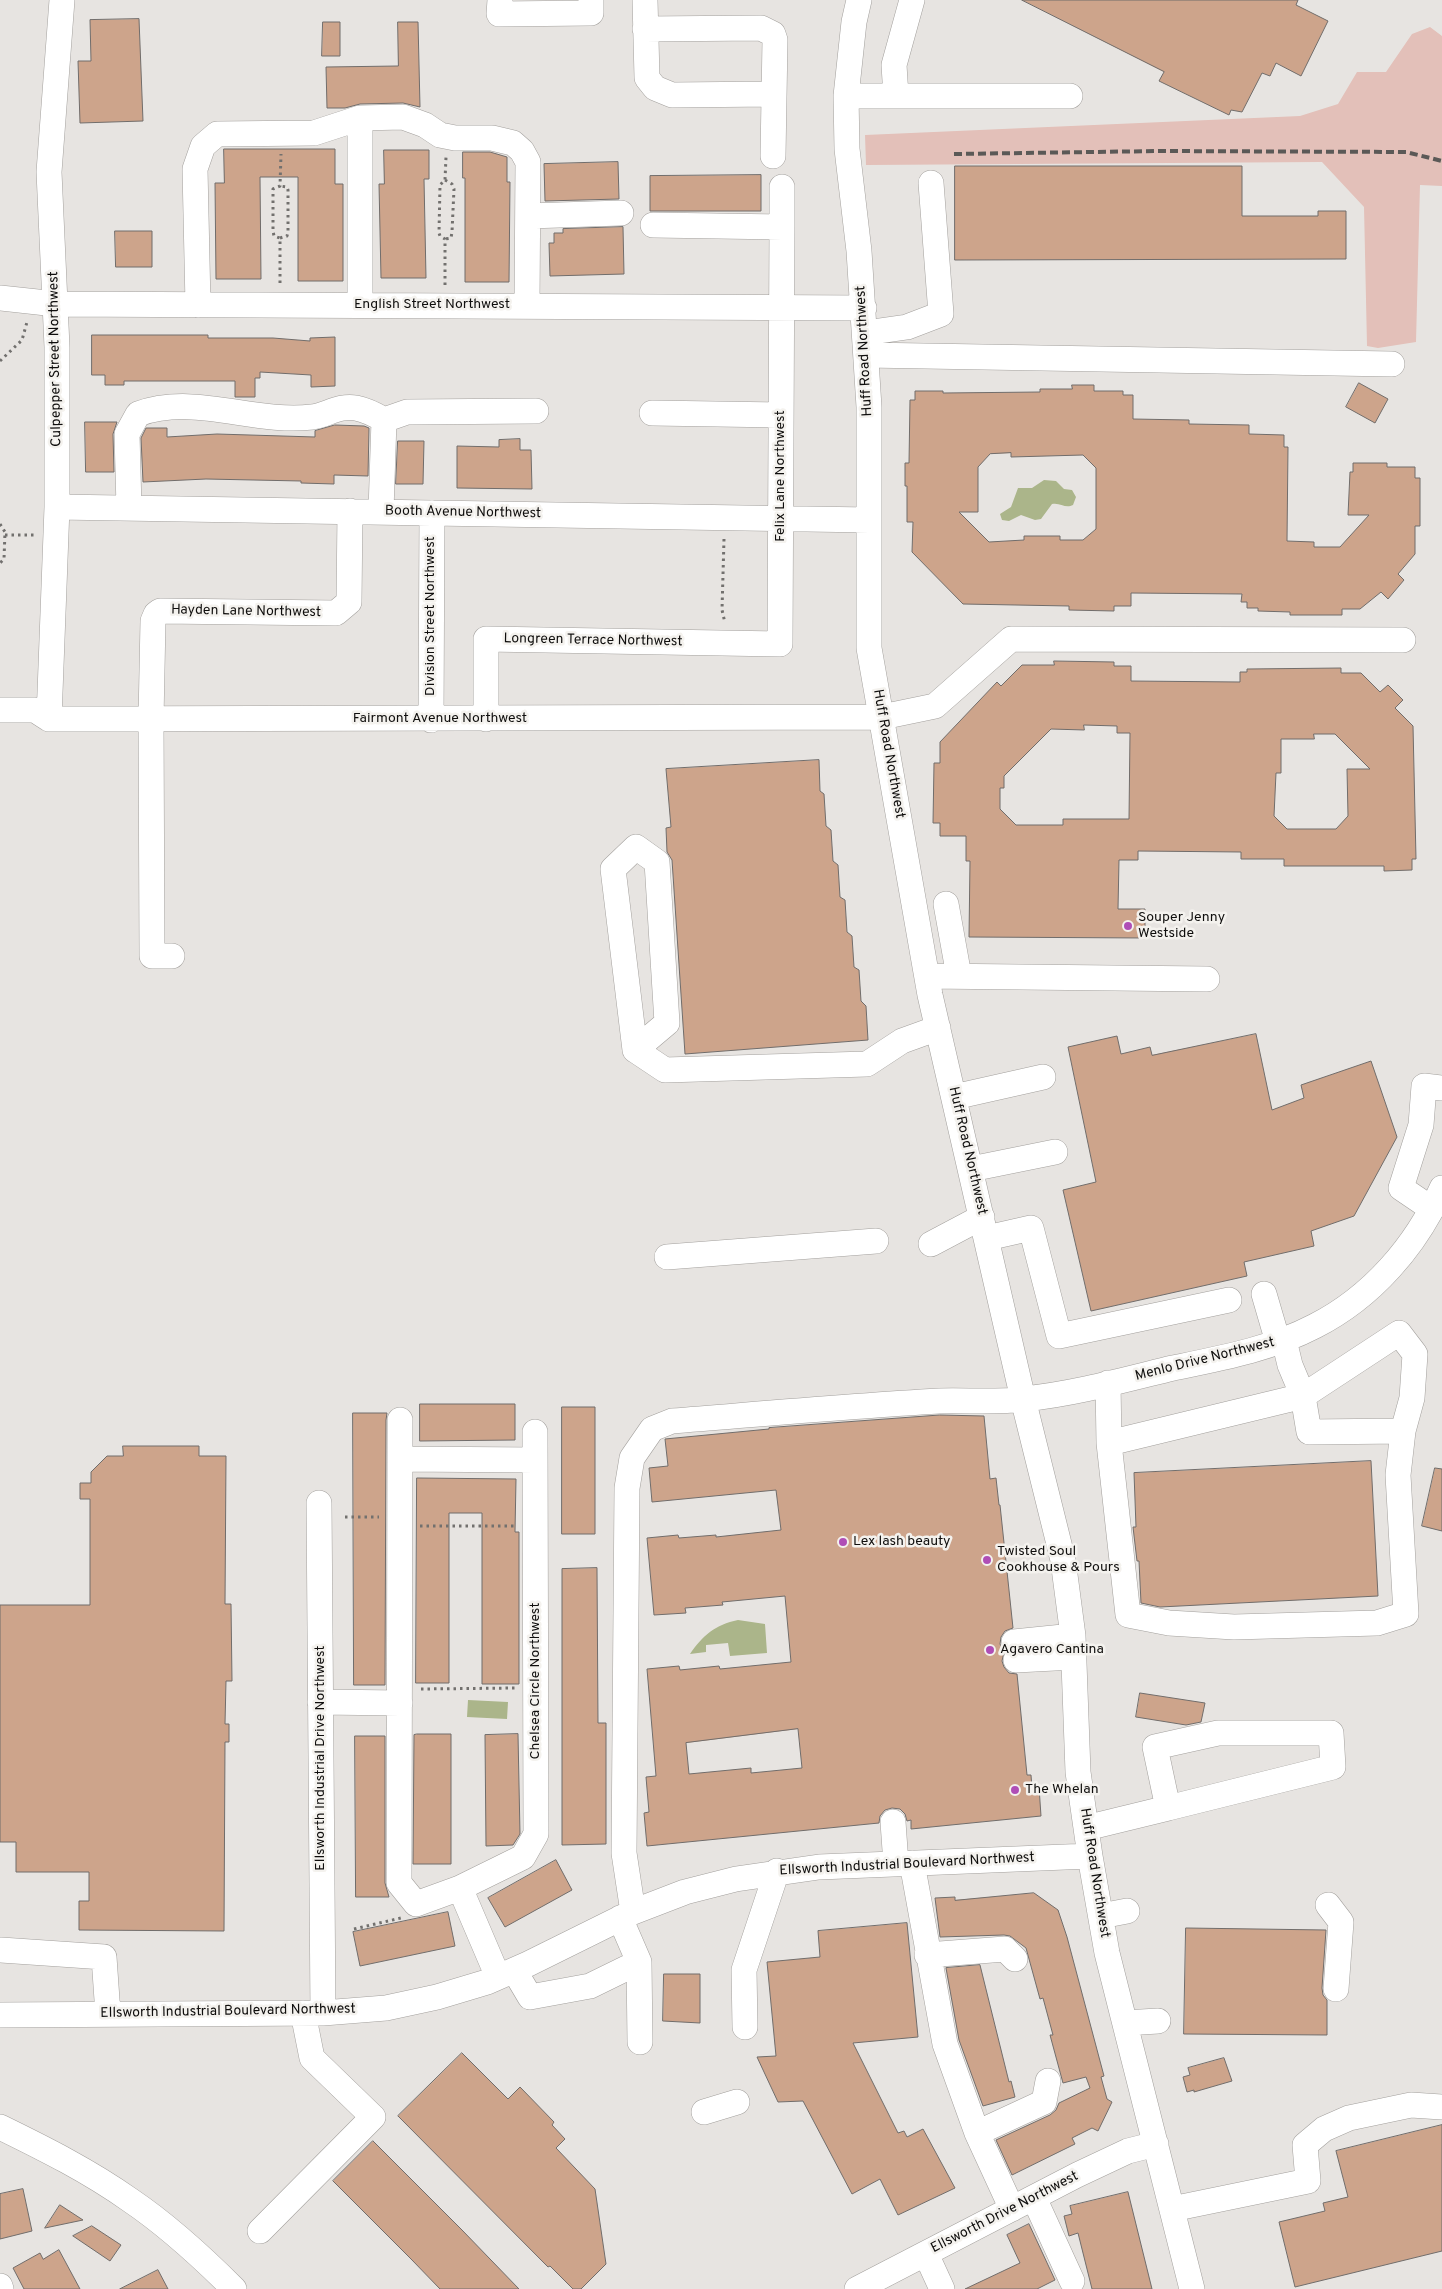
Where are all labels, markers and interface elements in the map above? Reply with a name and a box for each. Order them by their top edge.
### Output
street label: Culpepper Street Northwest [46,271,66,447]
street label: Huff Road Northwest [853,285,877,417]
street label: English Street Northwest [354,297,510,313]
street label: Felix Lane Northwest [773,410,789,542]
street label: Booth Avenue Northwest [385,503,541,523]
street label: Division Street Northwest [423,536,439,696]
street label: Hayden Lane Northwest [171,602,321,622]
street label: Longreen Terrace Northwest [503,631,683,651]
street label: Huff Road Northwest [868,688,908,820]
street label: Fairmont Avenue Northwest [353,711,527,727]
place label: Souper Jenny Westside [1138,910,1225,942]
marker: Souper Jenny Westside [1122,920,1134,932]
street label: Huff Road Northwest [944,1085,990,1217]
street label: Menlo Drive Northwest [1134,1335,1276,1385]
place label: Lex lash beauty [853,1534,950,1550]
marker: Lex lash beauty [837,1536,849,1548]
place label: Twisted Soul Cookhouse & Pours [997,1544,1120,1576]
marker: Twisted Soul Cookhouse & Pours [981,1554,993,1566]
street label: Chelsea Circle Northwest [528,1602,544,1760]
place label: Agavero Cantina [1000,1642,1104,1658]
marker: Agavero Cantina [984,1644,996,1656]
street label: Ellsworth Industrial Drive Northwest [313,1645,329,1871]
place label: The Whelan [1025,1782,1099,1798]
marker: The Whelan [1009,1784,1021,1796]
street label: Huff Road Northwest [1075,1807,1113,1939]
street label: Ellsworth Industrial Boulevard Northwest [779,1850,1035,1880]
street label: Ellsworth Industrial Boulevard Northwest [100,2001,356,2023]
street label: Ellsworth Drive Northwest [929,2168,1081,2258]

